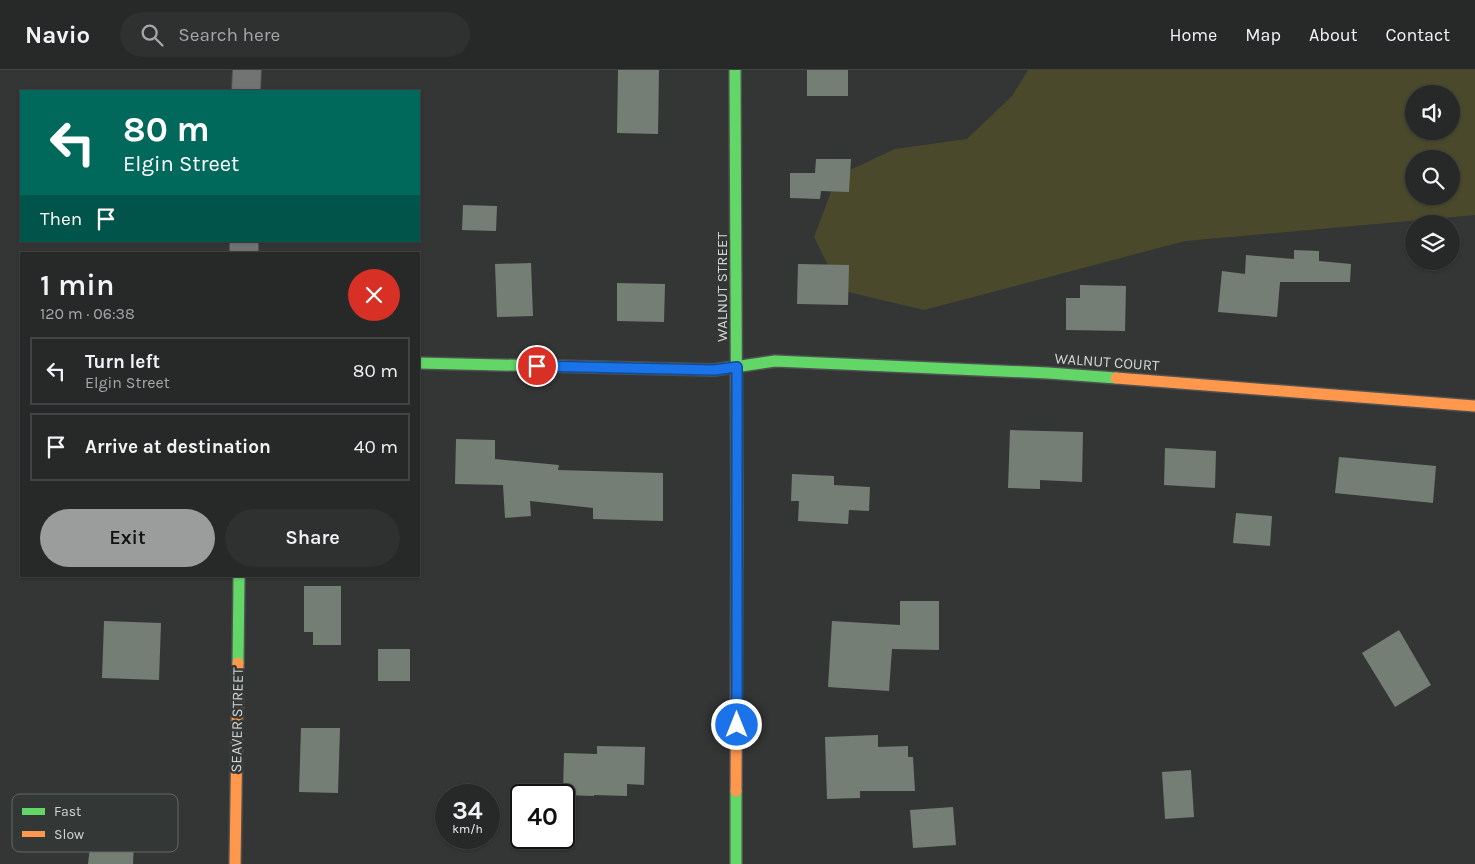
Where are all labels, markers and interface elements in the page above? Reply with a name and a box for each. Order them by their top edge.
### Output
search box [120,12,470,57]
text: Navio [25,21,90,49]
icon: search [138,21,166,49]
text: Search here [178,24,280,46]
text: Home [1169,24,1217,46]
text: Map [1245,24,1281,46]
text: About [1309,24,1358,46]
text: Contact [1386,24,1450,46]
map controls [1405,85,1460,270]
button: sound [1405,85,1460,140]
text: 80 m [123,109,210,150]
icon: left [40,110,105,175]
button: search [1405,150,1460,205]
text: Elgin Street [123,151,239,177]
icon: arrive [92,205,120,233]
text: Then [40,208,82,230]
button: layers [1405,215,1460,270]
street label: WALNUT STREET [713,232,731,342]
text: 1 min [40,267,114,303]
button: close [348,269,400,321]
text: 120 m · 06:38 [40,304,135,323]
pin [516,345,558,387]
street label: WALNUT COURT [1054,349,1161,375]
text: Turn left [85,351,160,373]
icon: arrive [523,352,551,380]
icon: left [42,357,70,385]
text: 80 m [353,360,398,382]
text: Elgin Street [85,373,170,392]
icon: arrive [42,433,70,461]
text: Arrive at destination [85,436,271,458]
text: 40 m [354,436,398,458]
button: Exit [40,509,215,567]
button: Share [225,509,400,567]
street label: SEAVER STREET [227,667,247,773]
position arrow [710,698,762,750]
speed limit sign: 40 [510,784,575,849]
legend [12,794,178,852]
text: 34 [452,796,483,825]
text: Fast [54,803,81,820]
text: km/h [452,822,483,836]
text: Slow [54,826,84,843]

